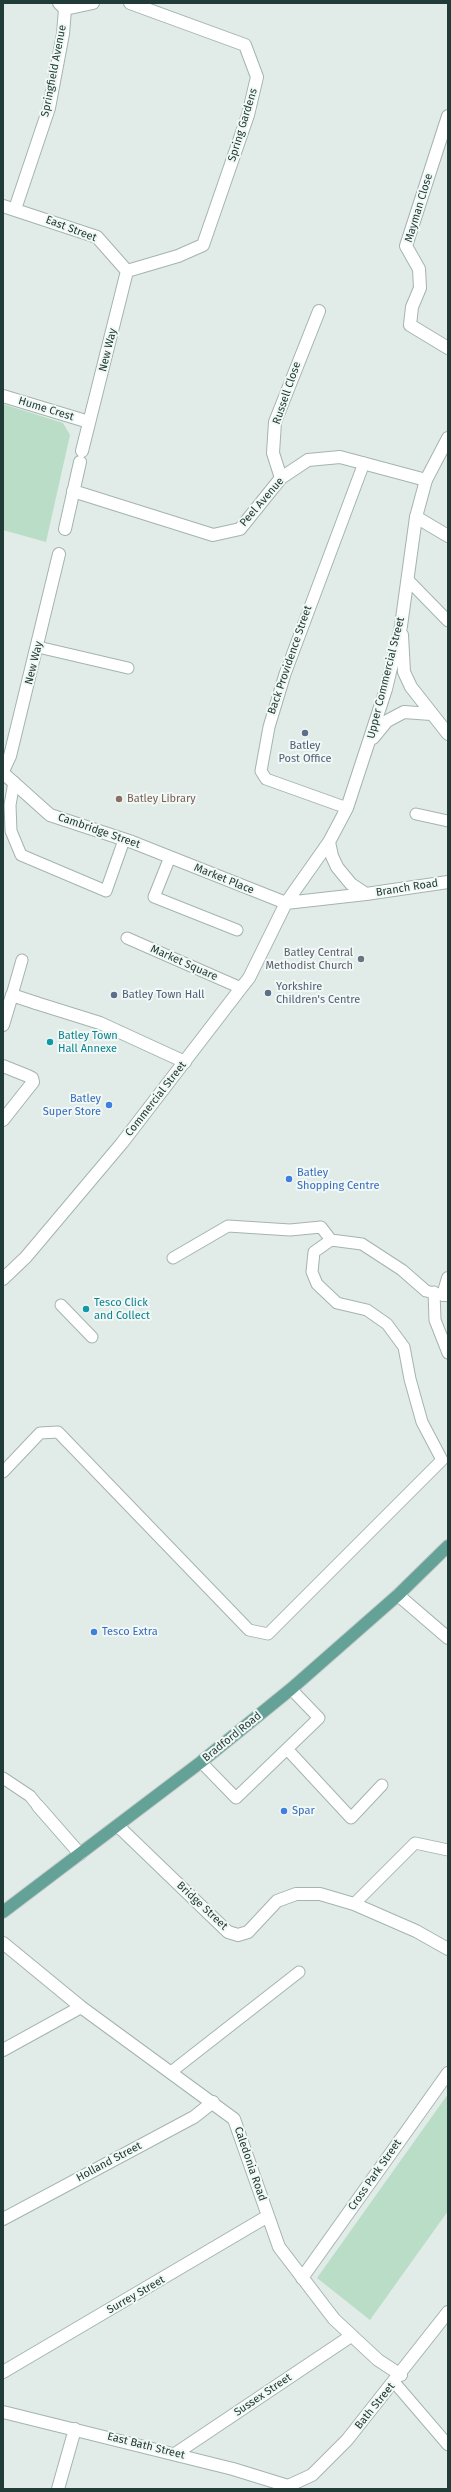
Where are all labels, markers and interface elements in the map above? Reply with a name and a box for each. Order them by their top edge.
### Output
street label: Springfield Avenue [39,24,69,118]
street label: Spring Gardens [226,87,260,163]
street label: Mayman Close [402,172,436,244]
street label: East Street [44,213,98,245]
street label: New Way [96,327,120,373]
street label: Russell Close [270,360,304,426]
street label: Hume Crest [17,394,75,424]
street label: Peel Avenue [237,475,287,529]
street label: Back Providence Street [265,604,315,716]
street label: Upper Commercial Street [364,616,408,740]
street label: New Way [22,640,46,686]
marker: Batley Post Office [300,728,310,738]
place label: Batley Post Office [278,739,332,765]
place label: Batley Library [127,792,196,806]
marker: Batley Library [114,794,124,804]
street label: Cambridge Street [56,811,142,851]
street label: Market Place [192,861,256,897]
street label: Branch Road [375,877,439,899]
street label: Market Square [148,942,220,984]
place label: Batley Central Methodist Church [265,946,353,972]
marker: Batley Central Methodist Church [356,954,366,964]
place label: Yorkshire Children's Centre [276,980,360,1006]
place label: Batley Town Hall [122,988,205,1002]
marker: Yorkshire Children's Centre [263,988,273,998]
marker: Batley Town Hall [109,990,119,1000]
place label: Batley Town Hall Annexe [58,1029,118,1055]
marker: Batley Town Hall Annexe [45,1037,55,1047]
street label: Commercial Street [123,1059,189,1139]
place label: Batley Super Store [43,1092,101,1118]
marker: Batley Super Store [104,1100,114,1110]
place label: Batley Shopping Centre [297,1166,379,1192]
marker: Batley Shopping Centre [284,1174,294,1184]
place label: Tesco Click and Collect [94,1296,150,1322]
marker: Tesco Click and Collect [81,1304,91,1314]
place label: Tesco Extra [102,1625,158,1639]
marker: Tesco Extra [89,1627,99,1637]
street label: Bradford Road [200,1709,264,1765]
place label: Spar [292,1804,315,1818]
marker: Spar [279,1806,289,1816]
street label: Bridge Street [174,1879,230,1933]
street label: Caledonia Road [231,2125,269,2203]
street label: Cross Park Street [346,2137,404,2213]
street label: Holland Street [74,2139,144,2185]
street label: Surrey Street [105,2273,167,2317]
street label: Sussex Street [232,2371,294,2419]
street label: Bath Street [352,2380,398,2432]
street label: East Bath Street [106,2430,186,2462]

